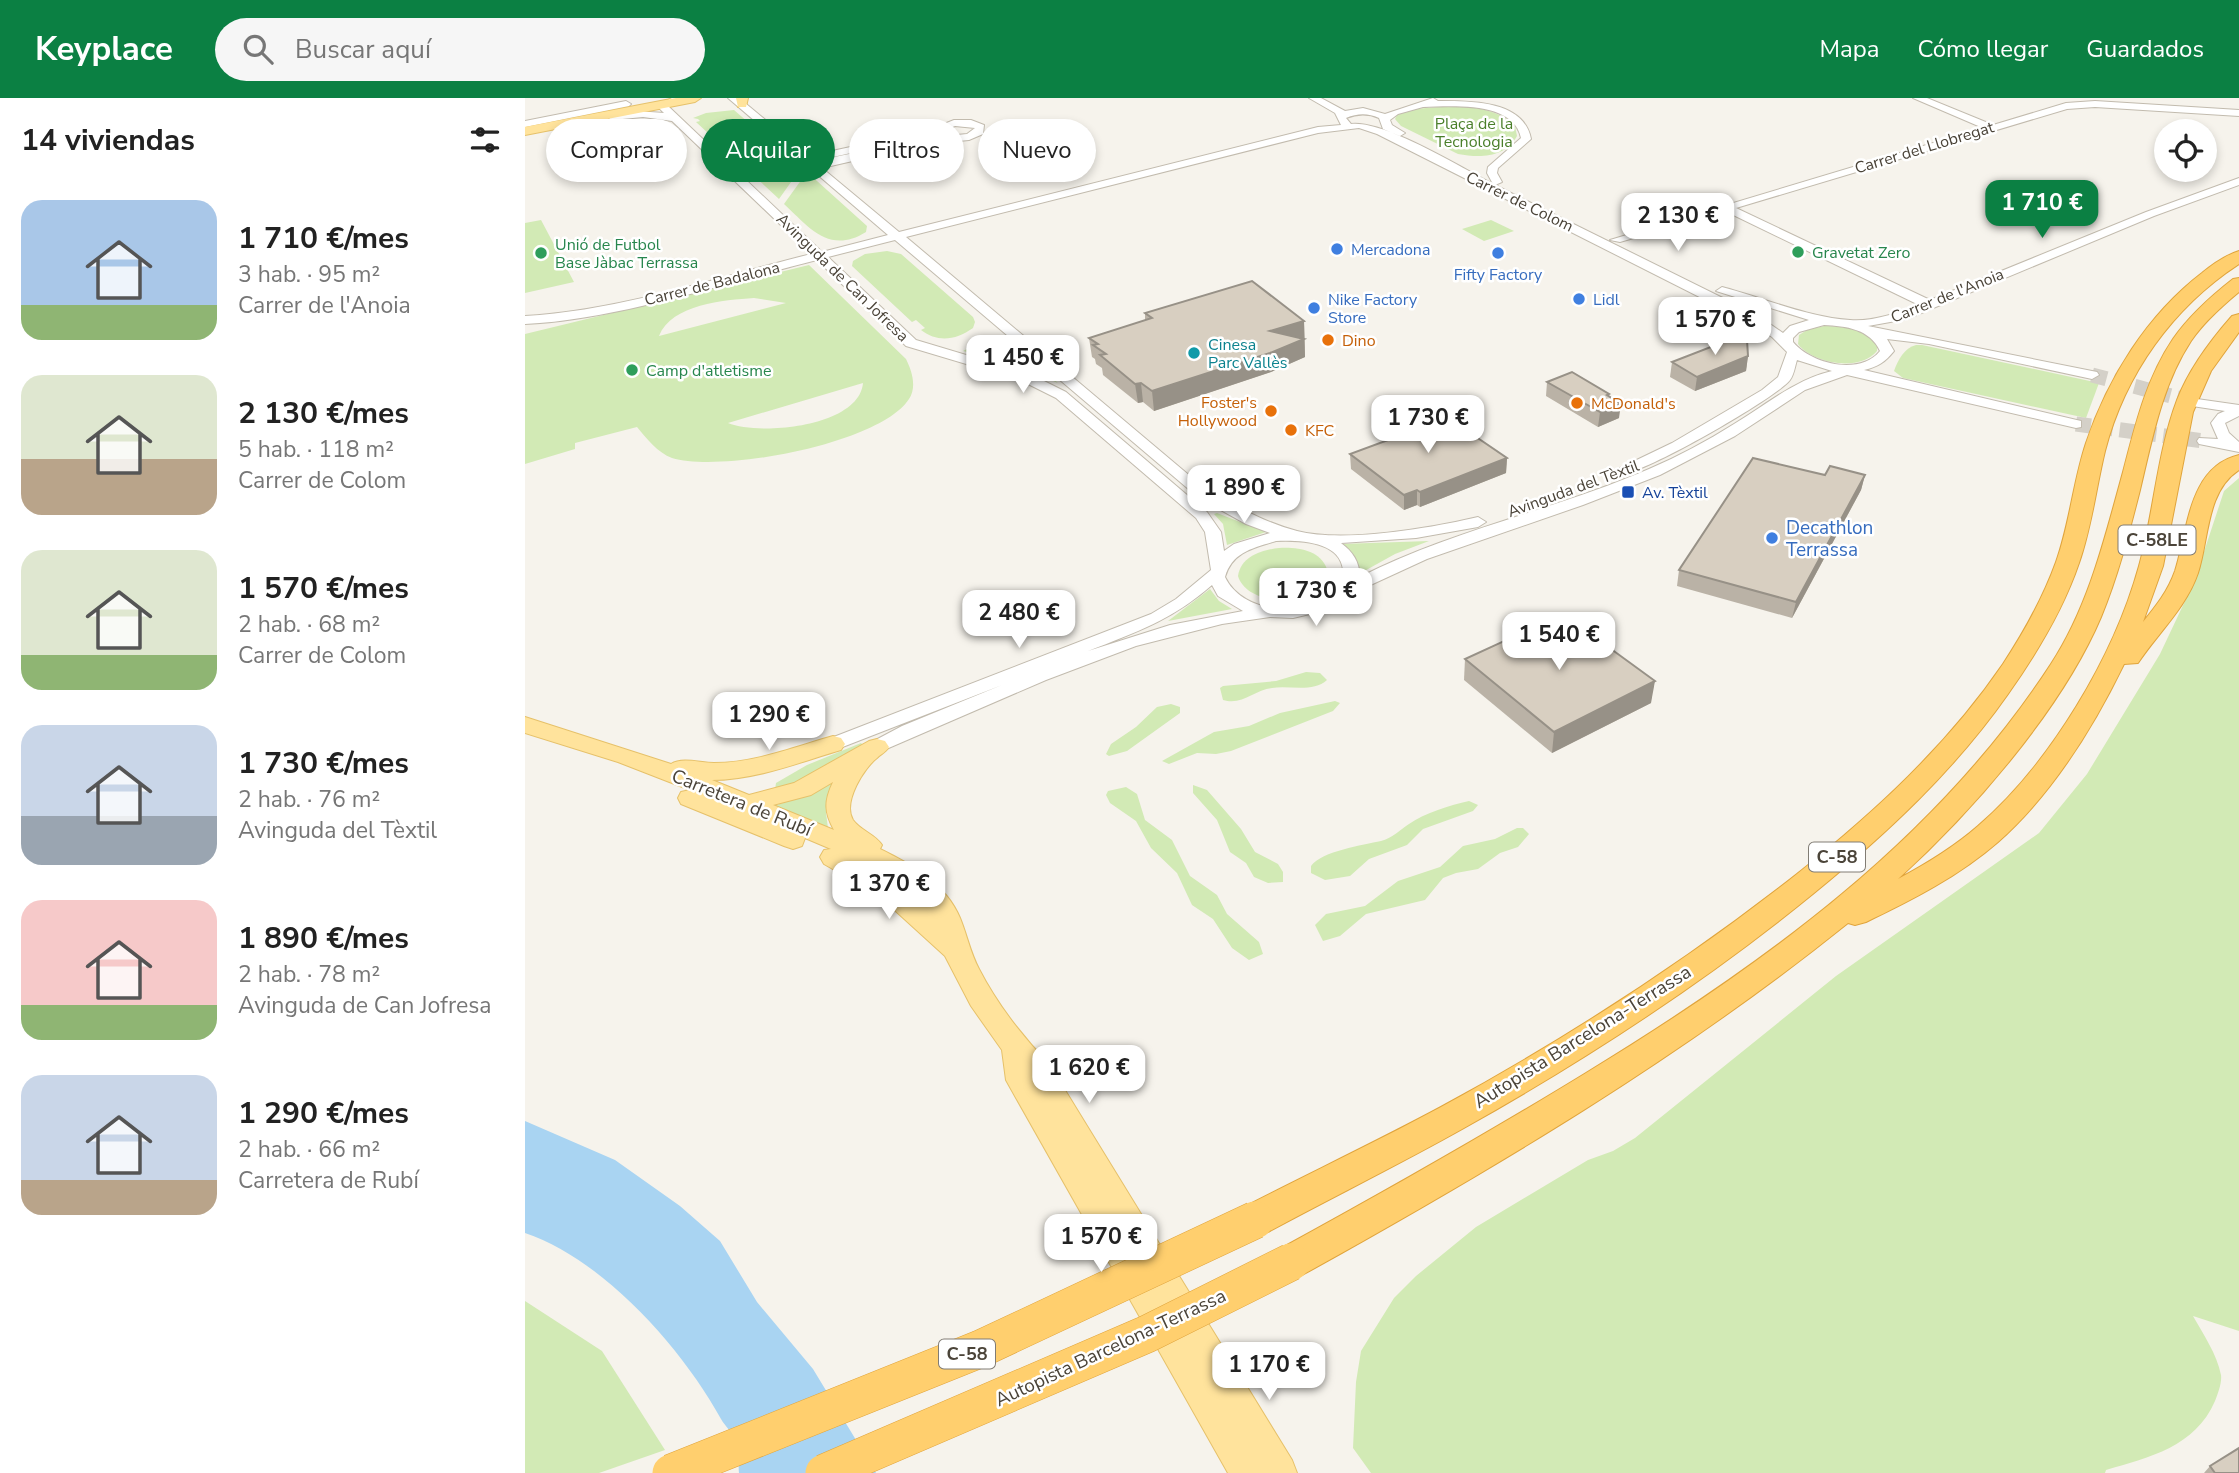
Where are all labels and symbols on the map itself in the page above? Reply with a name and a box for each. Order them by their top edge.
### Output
park label: Plaça de la Tecnologia [1435,113,1513,153]
street label: Carrer del Llobregat [1852,116,1997,180]
street label: Carrer de Colom [1462,166,1577,237]
pin: 1 710 € [1977,180,2107,240]
pin: 2 130 € [1613,194,1743,253]
street label: Avinguda de Can Jofresa [771,209,913,347]
place label: Unió de Futbol Base Jàbac Terrassa [555,234,698,274]
place label: Mercadona [1351,239,1430,261]
marker: Mercadona [1329,241,1345,257]
place label: Gravetat Zero [1812,242,1910,264]
marker: Gravetat Zero [1790,244,1806,260]
marker: Unió de Futbol Base Jàbac Terrassa [533,245,549,261]
marker: Fifty Factory [1490,245,1506,261]
street label: Carrer de Badalona [642,256,782,311]
street label: Carrer de l'Anoia [1888,263,2007,329]
place label: Fifty Factory [1454,264,1543,286]
place label: Nike Factory Store [1328,289,1418,329]
place label: Lidl [1593,289,1620,311]
marker: Lidl [1571,291,1587,307]
pin: 1 570 € [1650,298,1780,357]
marker: Nike Factory Store [1306,300,1322,316]
place label: Dino [1342,330,1376,352]
marker: Dino [1320,332,1336,348]
place label: Cinesa Parc Vallès [1208,334,1288,374]
pin: 1 450 € [958,336,1088,395]
marker: Cinesa Parc Vallès [1186,345,1202,361]
place label: Camp d'atletisme [646,360,771,382]
marker: Camp d'atletisme [624,362,640,378]
place label: Foster's Hollywood [1178,392,1257,432]
place label: McDonald's [1591,393,1676,415]
marker: McDonald's [1569,395,1585,411]
pin: 1 730 € [1363,396,1493,455]
marker: Foster's Hollywood [1263,403,1279,419]
place label: KFC [1305,420,1335,442]
marker: KFC [1283,422,1299,438]
street label: Avinguda del Tèxtil [1504,455,1642,523]
pin: 1 890 € [1179,466,1309,525]
place label: Av. Tèxtil [1642,482,1708,504]
marker: Av. Tèxtil [1620,484,1636,500]
place label: Decathlon Terrassa [1786,515,1873,563]
road number: C-58LE [2119,526,2195,555]
marker: Decathlon Terrassa [1764,530,1780,546]
pin: 1 730 € [1251,568,1381,628]
pin: 2 480 € [954,590,1084,650]
pin: 1 540 € [1494,612,1624,672]
pin: 1 290 € [704,692,834,752]
street label: Carretera de Rubí [668,763,817,844]
road number: C-58 [1809,842,1865,872]
pin: 1 370 € [824,862,954,921]
street label: Autopista Barcelona-Terrassa [1469,959,1696,1115]
pin: 1 620 € [1024,1046,1154,1105]
pin: 1 570 € [1036,1214,1166,1274]
street label: Autopista Barcelona-Terrassa [991,1283,1230,1413]
road number: C-58 [939,1339,995,1368]
pin: 1 170 € [1204,1342,1334,1402]

